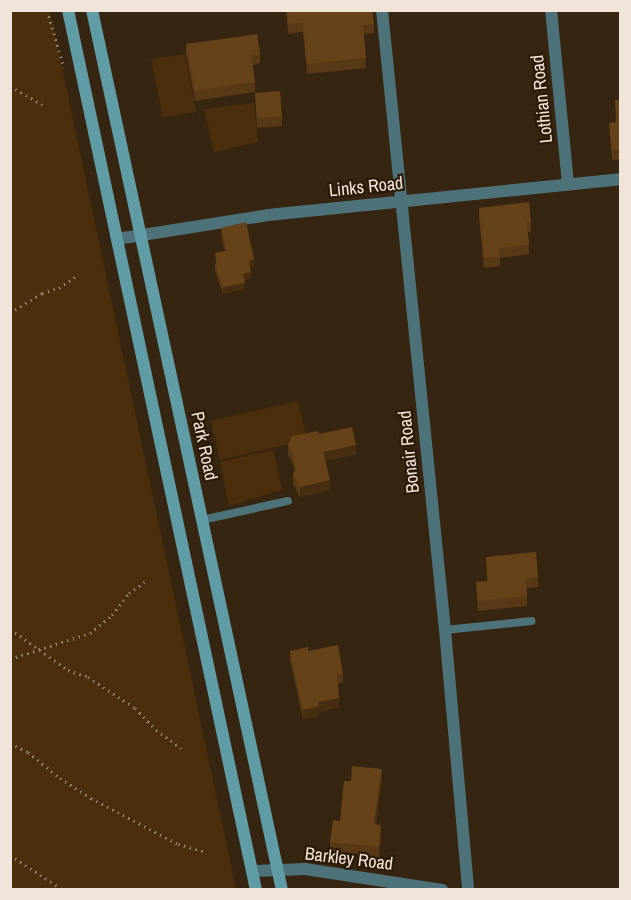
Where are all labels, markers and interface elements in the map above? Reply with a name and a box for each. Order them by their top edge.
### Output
street label: Lothian Road [527,54,557,144]
street label: Links Road [328,172,404,202]
street label: Park Road [186,410,222,482]
street label: Bonair Road [394,410,424,494]
street label: Barkley Road [304,843,394,875]

